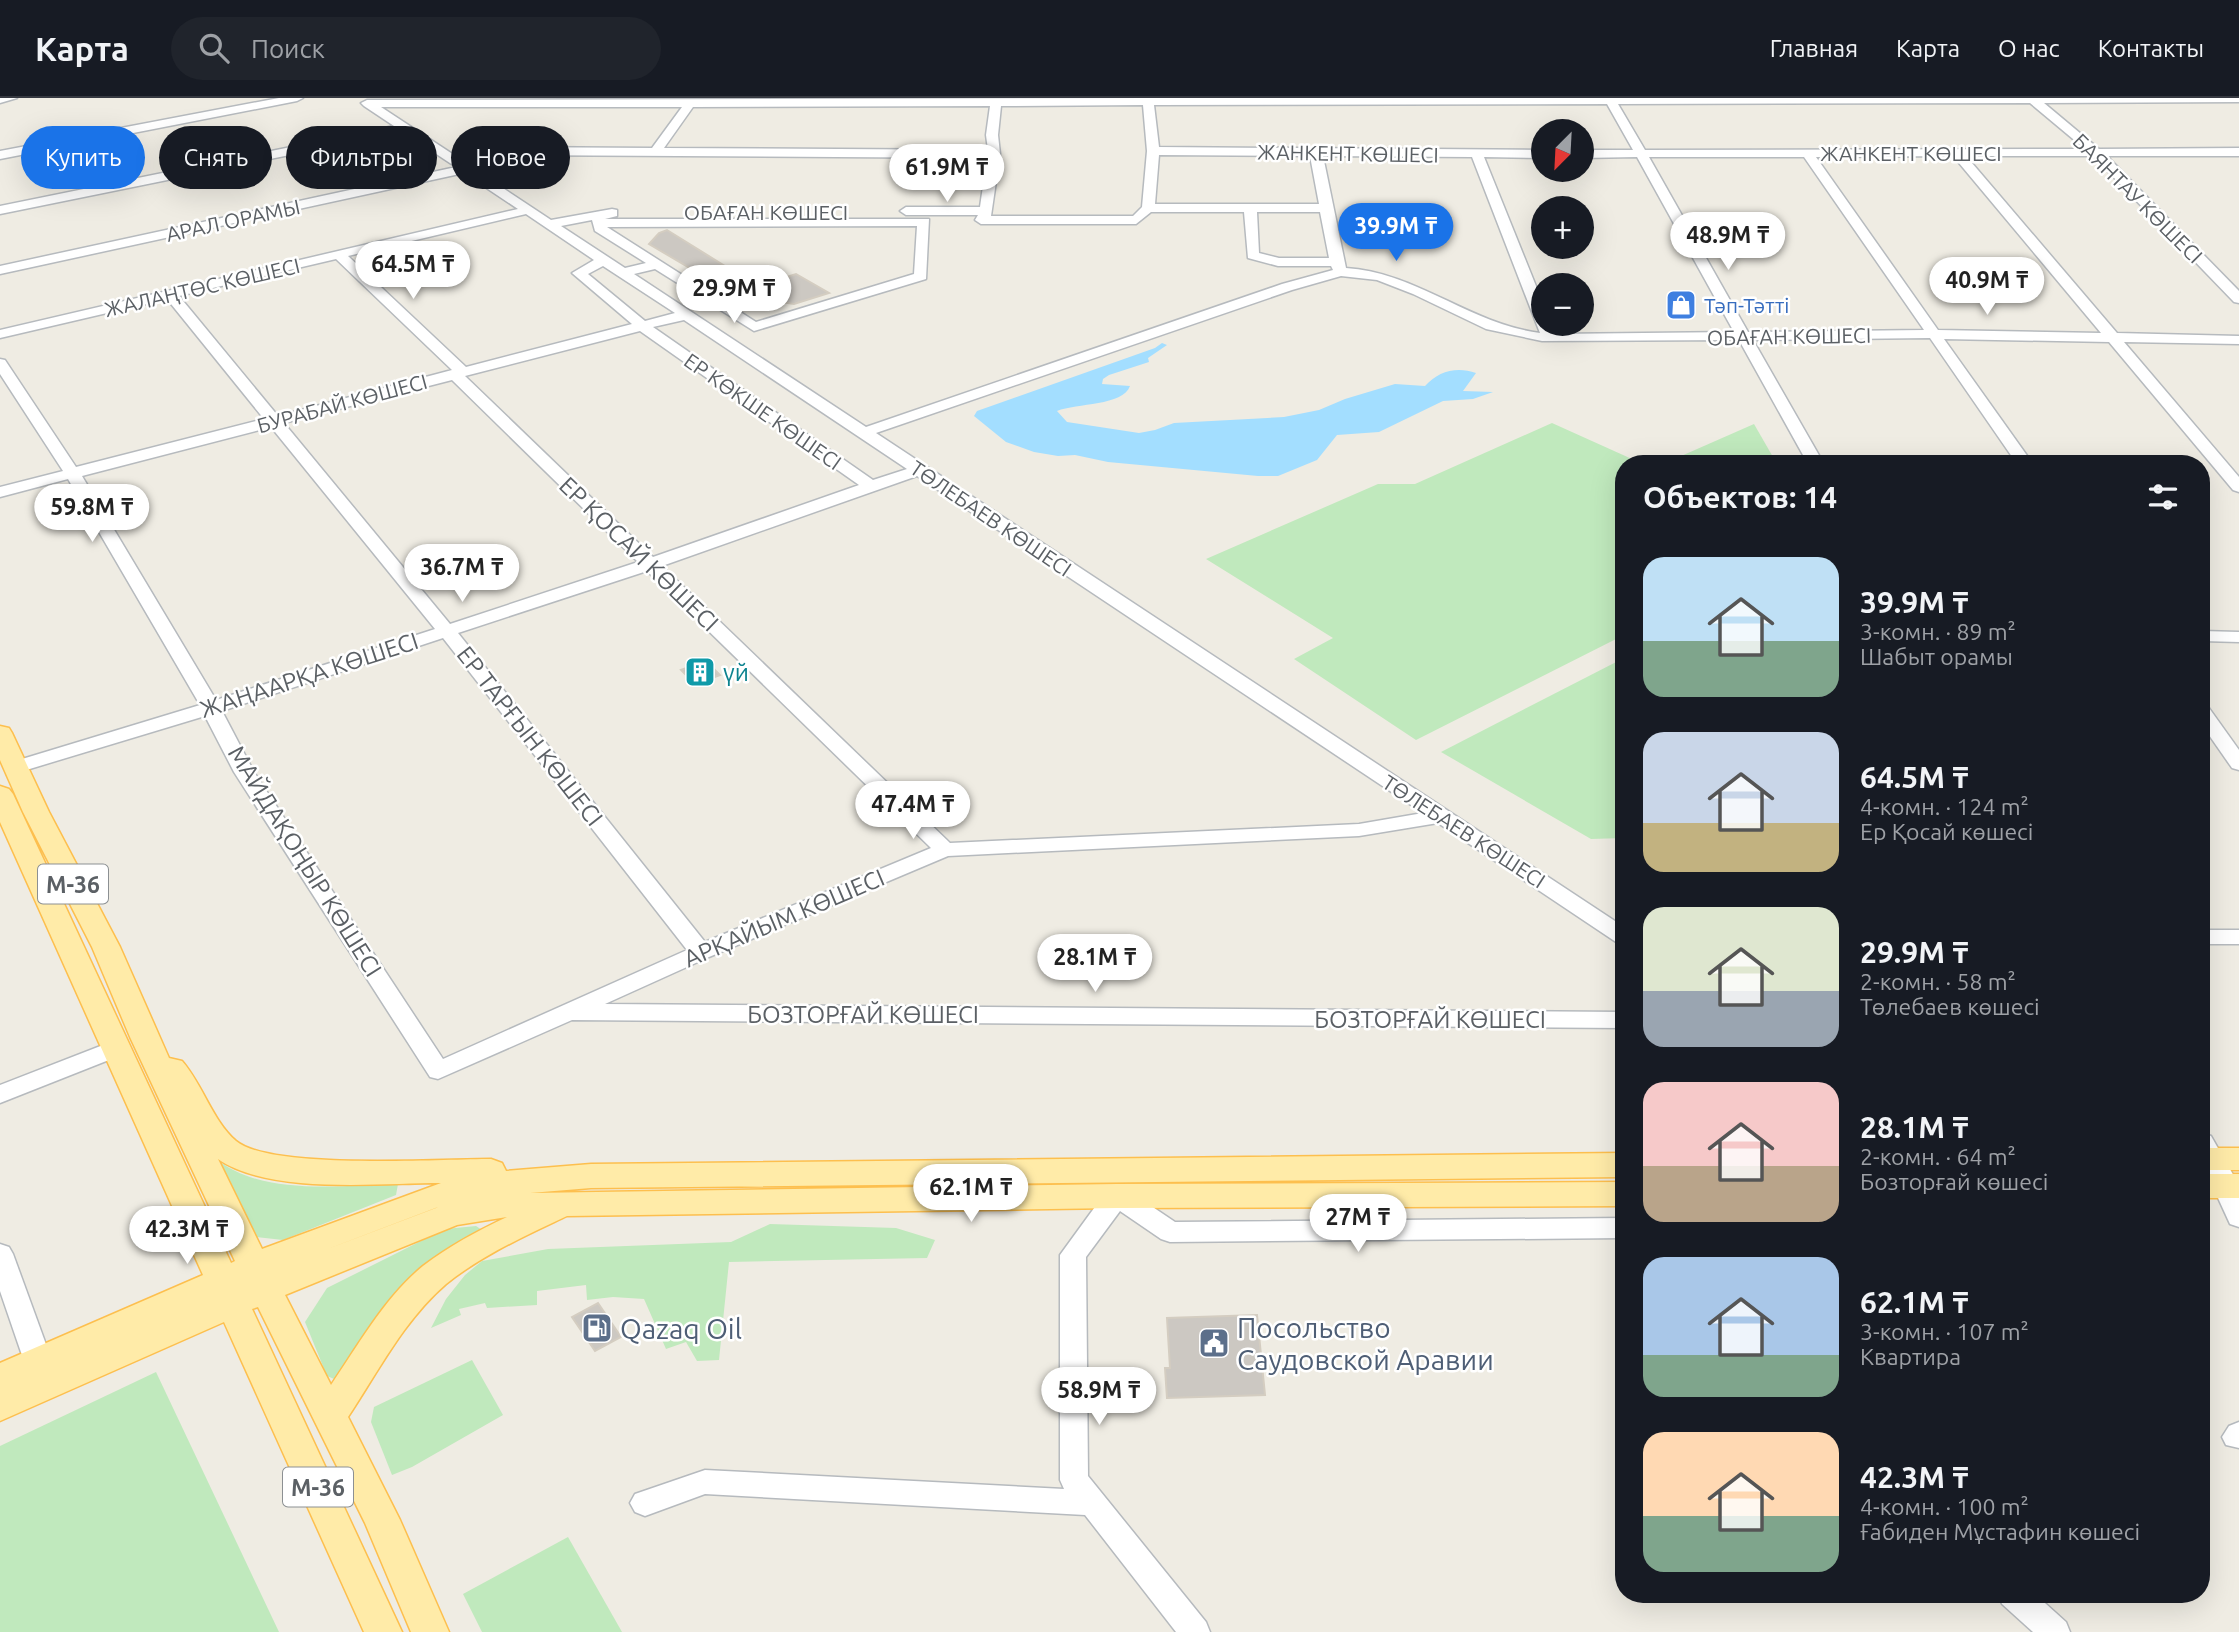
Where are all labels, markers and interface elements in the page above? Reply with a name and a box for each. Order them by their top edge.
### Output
search box [171,17,661,80]
icon: search [195,29,233,67]
text: Карта [35,30,129,67]
text: Поиск [251,34,325,63]
text: Главная [1770,35,1858,62]
text: Карта [1896,35,1960,62]
text: О нас [1998,35,2060,62]
text: Контакты [2098,35,2204,62]
north arrow [1531,119,1594,182]
map controls [1531,119,1594,336]
chip: Купить [21,126,145,189]
chip: Снять [159,126,272,189]
chip: Фильтры [286,126,437,189]
chip: Новое [451,126,570,189]
street label: БАЯНТАУ КӨШЕСІ [2068,128,2208,268]
street label: ЖАНКЕНТ КӨШЕСІ [1257,139,1439,167]
street label: ЖАНКЕНТ КӨШЕСІ [1820,141,2002,165]
pin: 61.9M ₸ [882,144,1012,204]
text: 61.9M ₸ [905,154,989,179]
street label: АРАЛ ОРАМЫ [164,194,302,246]
button: + [1531,196,1594,259]
street label: ОБАҒАН КӨШЕСІ [684,200,848,224]
pin: 39.9M ₸ [1331,204,1461,263]
pin: 48.9M ₸ [1663,212,1793,272]
text: 39.9M ₸ [1354,213,1438,238]
text: 48.9M ₸ [1686,222,1770,247]
pin: 64.5M ₸ [348,242,478,301]
text: 64.5M ₸ [371,251,455,276]
street label: ЖАЛАҢТӨС КӨШЕСІ [102,253,302,321]
pin: 40.9M ₸ [1922,258,2052,317]
pin: 29.9M ₸ [669,266,799,325]
text: 40.9M ₸ [1945,267,2029,292]
button: − [1531,273,1594,336]
text: 29.9M ₸ [692,275,776,300]
shop icon: Тәп-Тәтті [1664,288,1698,322]
place label: Тәп-Тәтті [1704,293,1789,317]
street label: ОБАҒАН КӨШЕСІ [1707,323,1871,349]
street label: ЕР КӨКШЕ КӨШЕСІ [680,348,846,474]
street label: БУРАБАЙ КӨШЕСІ [254,369,430,437]
street label: ТӨЛЕБАЕВ КӨШЕСІ [906,455,1076,581]
street label: ЕР ҚОСАЙ КӨШЕСІ [554,471,725,637]
icon: filters [2144,478,2182,516]
text: Объектов: 14 [1643,480,1837,514]
pin: 59.8M ₸ [27,484,157,544]
text: 59.8M ₸ [50,494,134,519]
pin: 36.7M ₸ [397,545,527,604]
text: 36.7M ₸ [420,554,504,579]
icon: home [1699,585,1783,669]
text: 39.9M ₸ [1860,585,1969,619]
text: 3-комн. · 89 m² [1860,619,2016,644]
street label: ЖАҢААРҚА КӨШЕСІ [196,627,422,723]
street label: ЕР ТАРҒЫН КӨШЕСІ [452,641,608,831]
text: Шабыт орамы [1860,644,2013,669]
building icon: үй [683,655,717,689]
place label: үй [723,659,749,686]
street label: МАЙДАҚОҢЫР КӨШЕСІ [223,740,388,981]
icon: home [1699,760,1783,844]
text: 64.5M ₸ [1860,760,1969,794]
street label: ТӨЛЕБАЕВ КӨШЕСІ [1378,769,1550,893]
pin: 47.4M ₸ [848,782,978,841]
text: 47.4M ₸ [871,791,955,816]
text: 4-комн. · 124 m² [1860,794,2029,819]
text: Ер Қосай көшесі [1860,819,2033,844]
street label: АРҚАЙЫМ КӨШЕСІ [679,863,888,972]
road number: M-36 [38,864,108,904]
pin: 28.1M ₸ [1030,934,1160,994]
icon: home [1699,935,1783,1019]
text: 29.9M ₸ [1860,935,1969,969]
text: 28.1M ₸ [1053,944,1137,969]
text: 2-комн. · 58 m² [1860,969,2016,994]
text: Төлебаев көшесі [1860,994,2040,1019]
street label: БОЗТОРҒАЙ КӨШЕСІ [747,1000,979,1028]
street label: БОЗТОРҒАЙ КӨШЕСІ [1314,1005,1546,1033]
icon: home [1699,1110,1783,1194]
text: 28.1M ₸ [1860,1110,1969,1144]
text: 2-комн. · 64 m² [1860,1144,2016,1169]
pin: 62.1M ₸ [906,1164,1036,1224]
text: Бозторғай көшесі [1860,1169,2048,1194]
text: 62.1M ₸ [929,1174,1013,1199]
pin: 27M ₸ [1309,1194,1407,1254]
text: 27M ₸ [1326,1204,1390,1229]
pin: 42.3M ₸ [122,1206,252,1266]
text: 42.3M ₸ [145,1216,229,1241]
icon: home [1699,1285,1783,1369]
text: 62.1M ₸ [1860,1285,1969,1319]
fuel station icon: Qazaq Oil [580,1311,614,1345]
place label: Посольство Саудовской Аравии [1237,1312,1494,1375]
place label: Qazaq Oil [620,1313,742,1344]
text: 3-комн. · 107 m² [1860,1319,2029,1344]
public building icon: Посольство Саудовской Аравии [1197,1326,1231,1360]
text: Квартира [1860,1344,1961,1369]
pin: 58.9M ₸ [1034,1368,1164,1427]
text: 58.9M ₸ [1057,1377,1141,1402]
icon: home [1699,1460,1783,1544]
text: 42.3M ₸ [1860,1460,1969,1494]
road number: M-36 [283,1468,353,1506]
text: 4-комн. · 100 m² [1860,1494,2029,1519]
text: Ғабиден Мұстафин көшесі [1860,1519,2140,1544]

